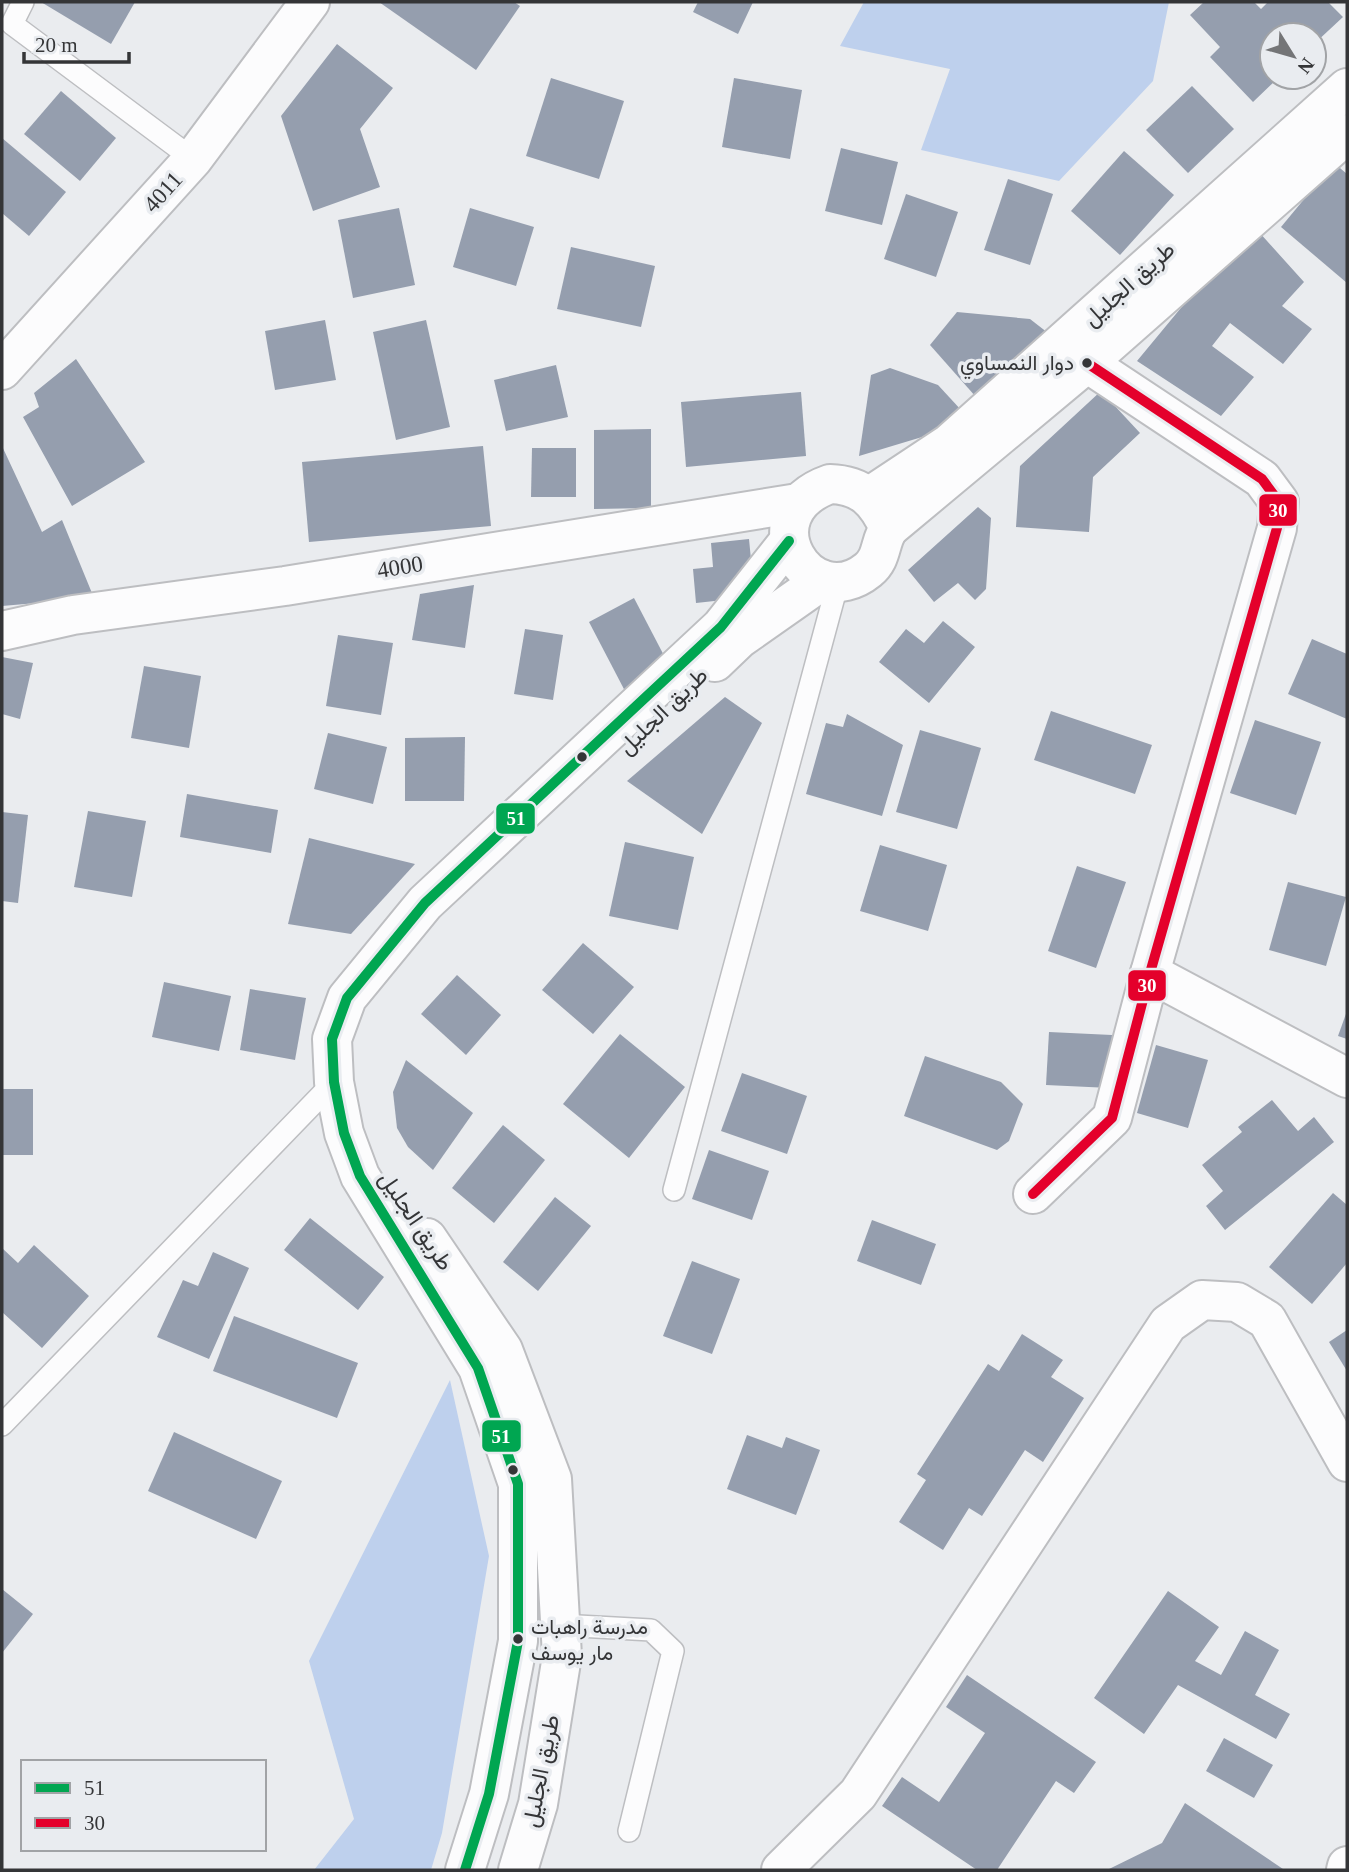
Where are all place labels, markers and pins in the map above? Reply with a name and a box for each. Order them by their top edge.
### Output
place label: دوار النمساوي [960,351,1074,380]
marker: دوار النمساوي [1080,356,1094,370]
unlabelled marker [575,750,589,764]
unlabelled marker [506,1463,520,1477]
place label: مدرسة راهبات مار يوسف [531,1615,648,1666]
marker: مدرسة راهبات مار يوسف [511,1632,525,1646]

